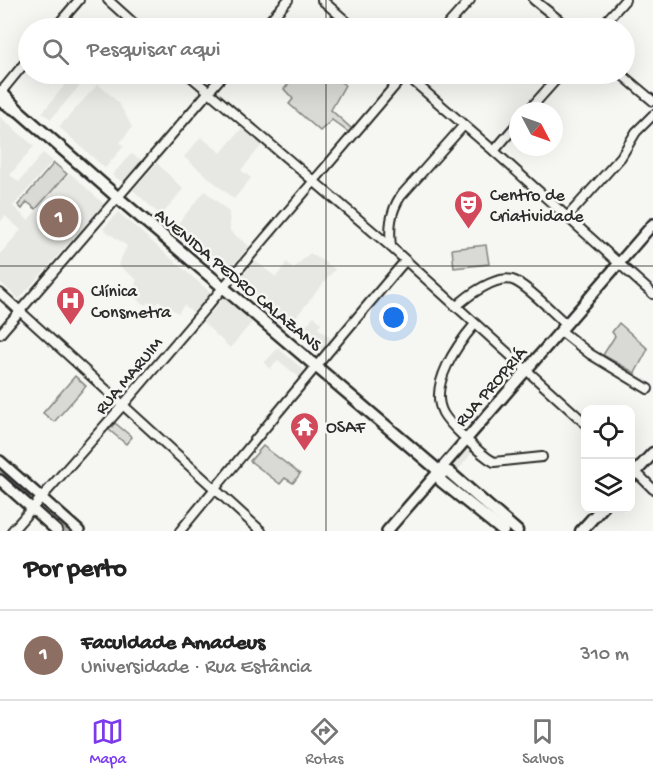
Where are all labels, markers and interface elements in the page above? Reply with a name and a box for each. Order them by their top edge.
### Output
search box [18,18,635,84]
icon: search [39,35,72,68]
text: Pesquisar aqui [87,38,221,64]
north arrow [509,102,563,156]
place label: Centro de Criatividade [490,186,584,228]
theatre icon: Centro de Criatividade [453,188,485,230]
pin: 1 [40,196,78,240]
street label: AVENIDA PEDRO CALAZANS [149,205,326,357]
place label: Clínica Consmetra [91,282,172,324]
hospital icon: Clínica Consmetra [54,284,86,326]
your location [379,303,408,332]
street label: RUA MARUIM [92,333,169,420]
street label: RUA PROPRIÁ [451,342,533,432]
map controls [581,405,635,513]
button: locate [581,405,635,459]
temple icon: OSAF [289,410,321,452]
place label: OSAF [326,418,366,439]
button: layers [581,459,635,513]
text: Por perto [24,555,127,586]
text: Faculdade Amadeus [81,631,265,657]
text: 1 [39,644,48,667]
text: 310 m [580,644,629,667]
text: Universidade · Rua Estância [81,657,311,680]
tab: Mapa [90,715,126,770]
tab: Rotas [305,715,343,770]
tab: Salvos [522,715,563,770]

